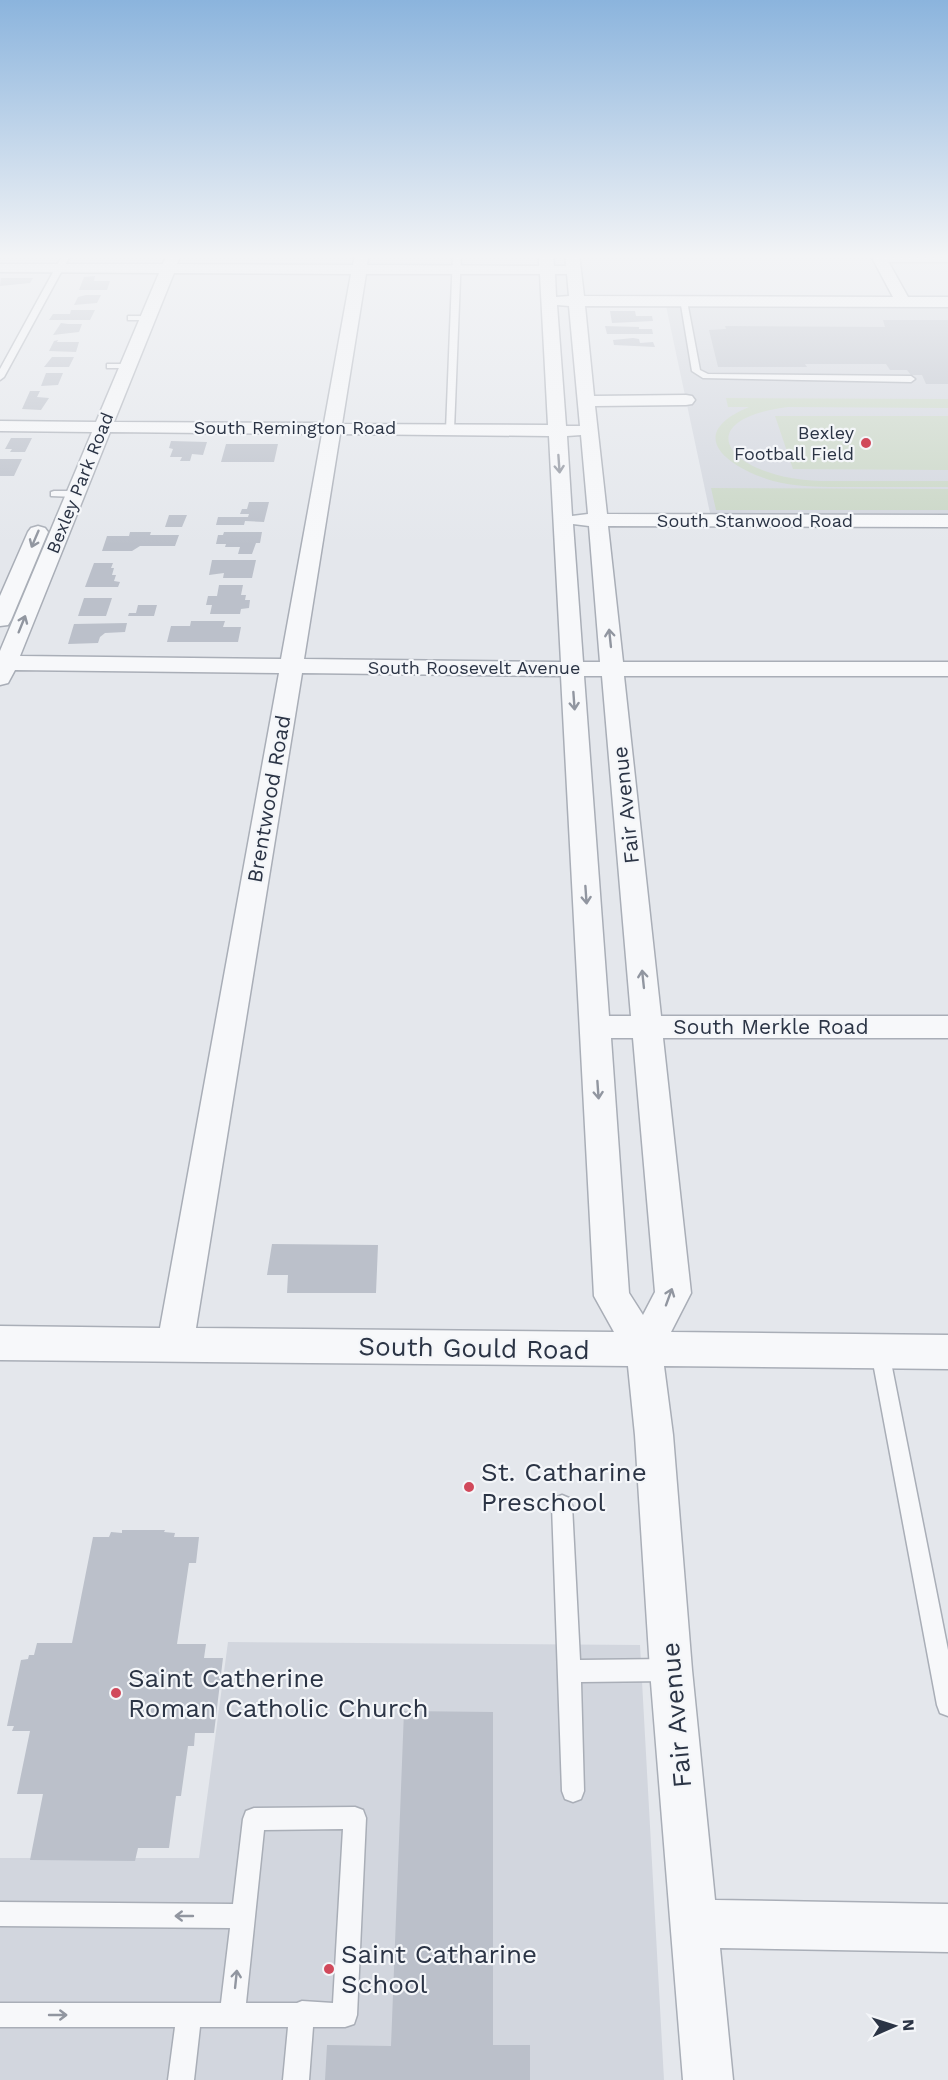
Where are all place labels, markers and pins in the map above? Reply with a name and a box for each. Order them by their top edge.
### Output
place label: Bexley Football Field [734,422,855,464]
marker: Bexley Football Field [859,436,873,450]
place label: St. Catharine Preschool [481,1457,647,1517]
marker: St. Catharine Preschool [462,1480,476,1494]
place label: Saint Catherine Roman Catholic Church [128,1663,429,1723]
marker: Saint Catherine Roman Catholic Church [109,1686,123,1700]
place label: Saint Catharine School [341,1939,537,1999]
marker: Saint Catharine School [322,1962,336,1976]

